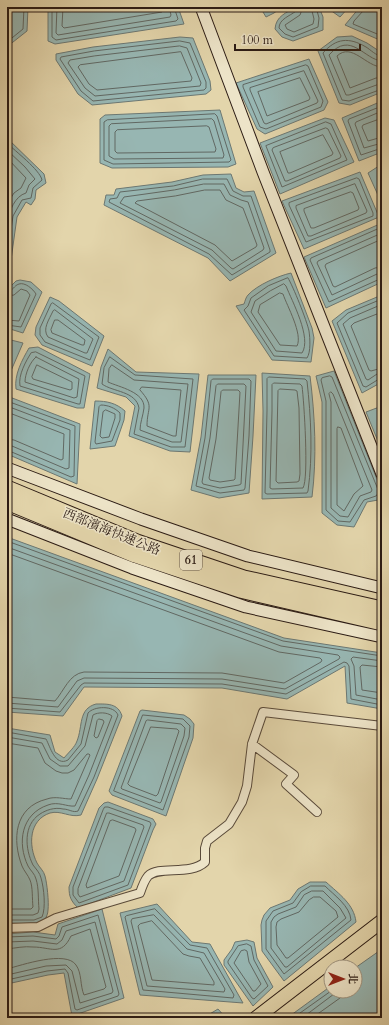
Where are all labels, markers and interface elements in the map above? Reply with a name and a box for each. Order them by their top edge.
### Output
scale bar [235,26,360,52]
text: 100 m [241,32,274,48]
street label: 西部濱海快速公路 [60,504,163,560]
road number: 61 [180,550,202,570]
north arrow [323,959,363,999]
text: 北 [345,974,360,985]

